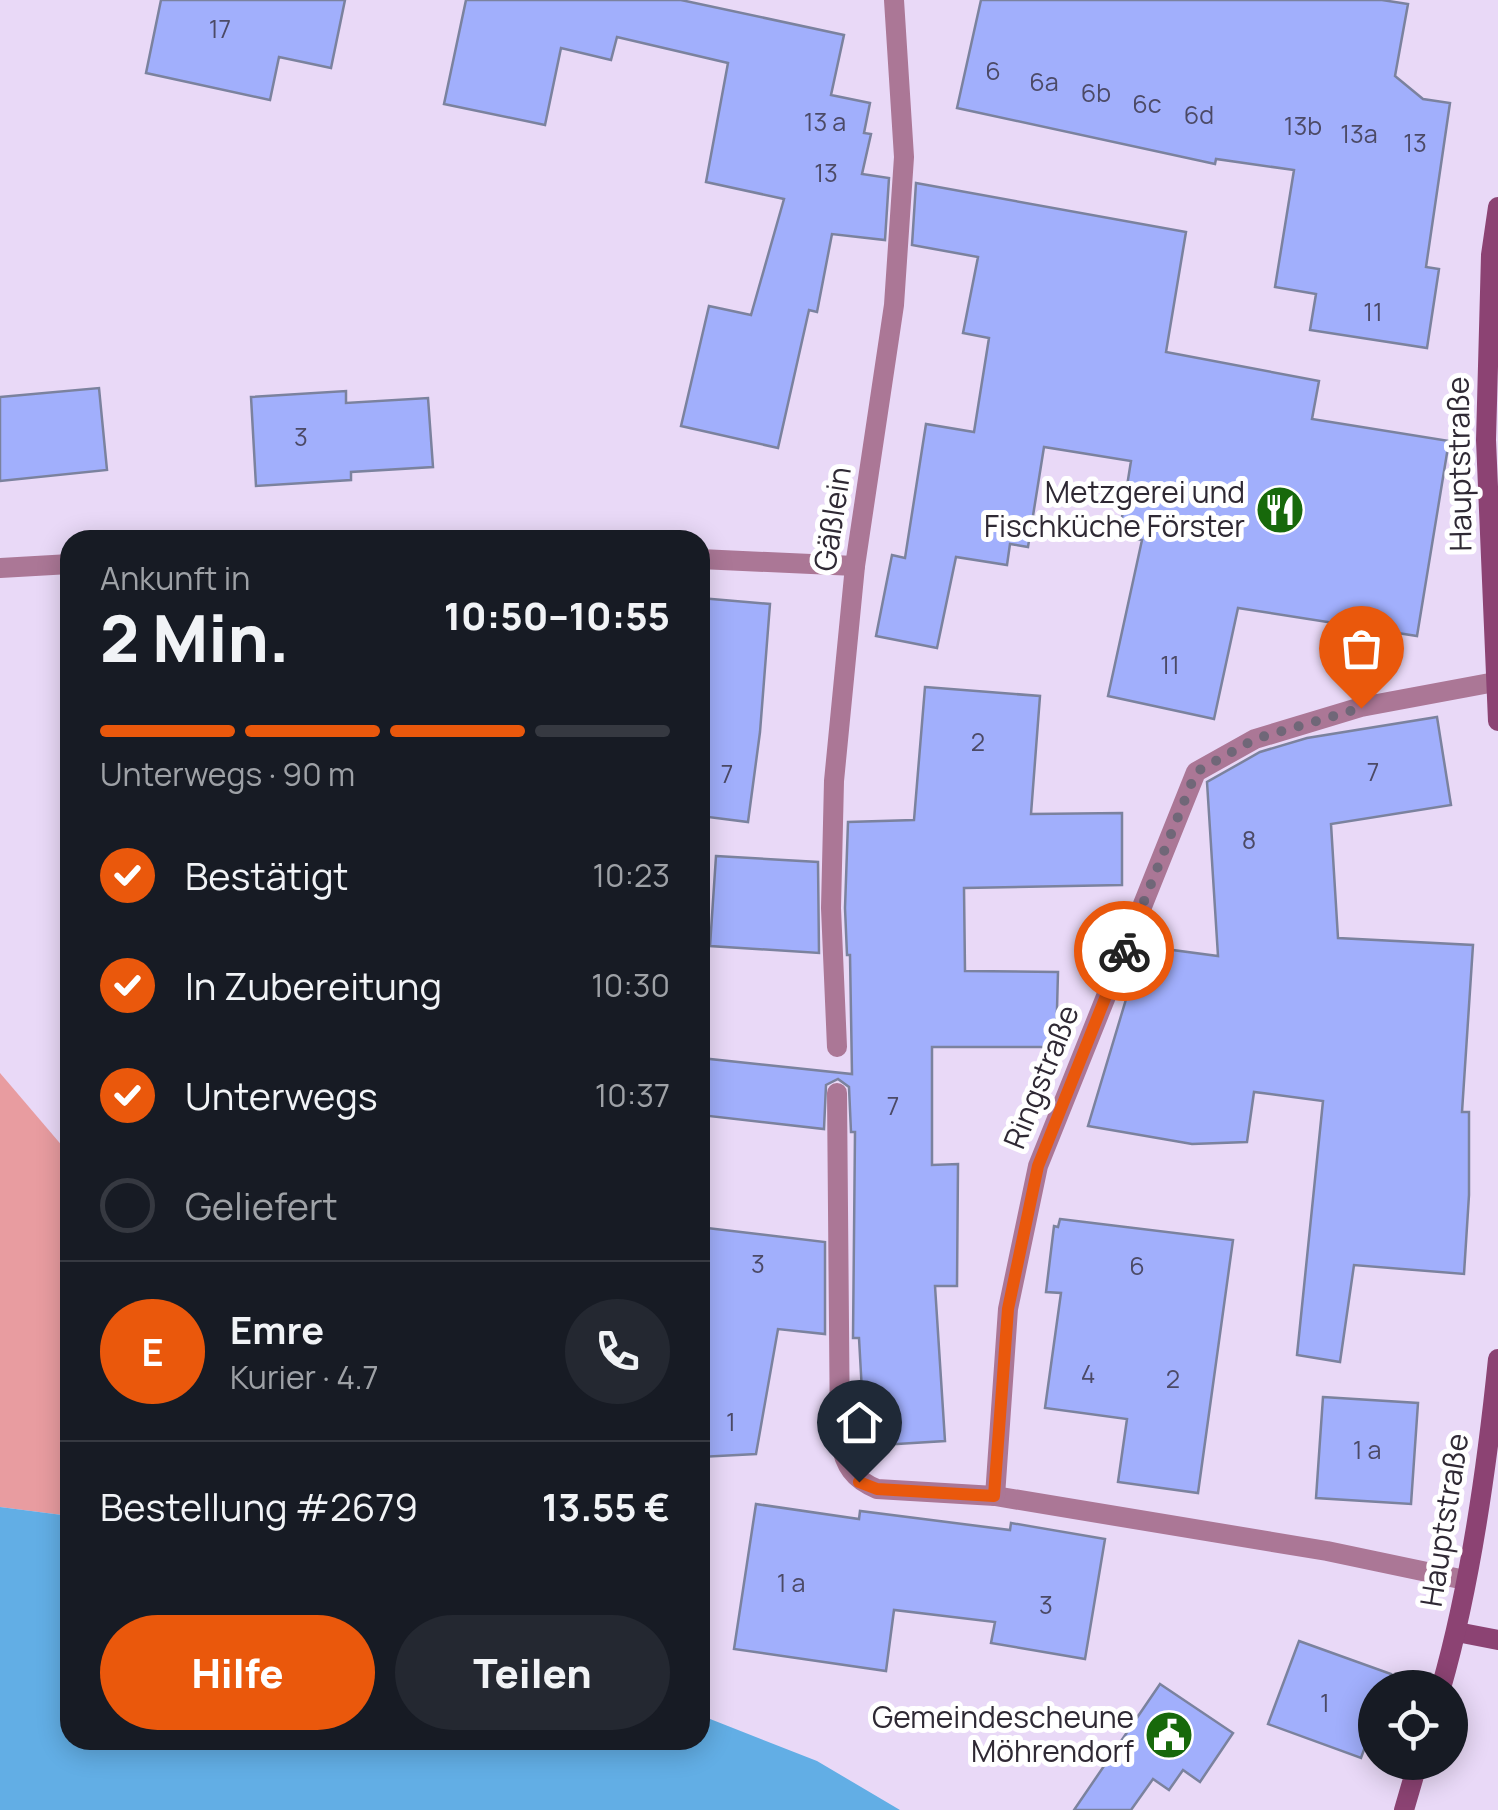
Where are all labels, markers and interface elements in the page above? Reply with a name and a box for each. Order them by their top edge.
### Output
house number: 17 [209,11,231,46]
house number: 6 [985,53,1001,88]
house number: 6a [1029,64,1059,99]
house number: 6b [1081,75,1111,110]
house number: 6c [1132,86,1162,121]
house number: 6d [1184,97,1214,132]
house number: 13 a [804,104,846,139]
house number: 13b [1284,108,1322,143]
house number: 13a [1340,116,1378,151]
house number: 13 [1403,125,1427,160]
house number: 13 [814,155,838,190]
house number: 11 [1363,294,1383,329]
street label: Hauptstraße [1436,376,1481,552]
house number: 3 [294,419,308,454]
street label: Gäßlein [803,464,860,574]
place label: Metzgerei und Fischküche Förster [984,471,1245,546]
restaurant icon: Metzgerei und Fischküche Förster [1254,484,1306,536]
text: Ankunft in [100,556,250,600]
text: 10:50–10:55 [444,589,670,641]
text: 2 Min. [100,593,290,682]
pin [1319,606,1404,709]
icon: bag [1334,621,1389,676]
house number: 11 [1160,647,1180,682]
house number: 2 [971,724,985,759]
text: Unterwegs · 90 m [100,752,355,796]
house number: 7 [1367,754,1379,789]
house number: 7 [721,756,733,791]
house number: 8 [1242,822,1256,857]
icon: check [100,848,155,903]
text: Bestätigt [185,849,349,901]
text: 10:23 [592,853,670,897]
courier [1074,901,1174,1001]
icon: bike [1097,924,1152,979]
icon: check [100,958,155,1013]
text: In Zubereitung [185,959,442,1011]
text: 10:30 [591,963,670,1007]
street label: Ringstraße [993,998,1088,1154]
icon: check [100,1068,155,1123]
text: Unterwegs [185,1069,378,1121]
text: 10:37 [595,1073,670,1117]
house number: 7 [887,1088,899,1123]
text: Geliefert [185,1179,338,1231]
house number: 3 [751,1246,765,1281]
house number: 6 [1129,1248,1145,1283]
button: phone [565,1299,670,1404]
text: Emre [230,1303,324,1355]
text: E [141,1325,164,1377]
text: Kurier · 4.7 [230,1355,379,1399]
house number: 4 [1081,1356,1095,1391]
house number: 2 [1166,1361,1180,1396]
pin [817,1380,902,1483]
icon: home [832,1395,887,1450]
house number: 1 [726,1404,736,1439]
street label: Hauptstraße [1410,1430,1477,1609]
house number: 1 a [1353,1432,1381,1467]
text: Bestellung #2679 [100,1480,418,1532]
text: 13.55 € [542,1480,670,1532]
house number: 1 a [777,1565,805,1600]
house number: 3 [1039,1587,1053,1622]
button: Hilfe [100,1615,375,1730]
button: Teilen [395,1615,670,1730]
map controls [1358,1670,1468,1780]
button: locate [1358,1670,1468,1780]
house number: 1 [1320,1685,1330,1720]
place label: Gemeindescheune Möhrendorf [872,1696,1134,1771]
public building icon: Gemeindescheune Möhrendorf [1143,1709,1195,1761]

